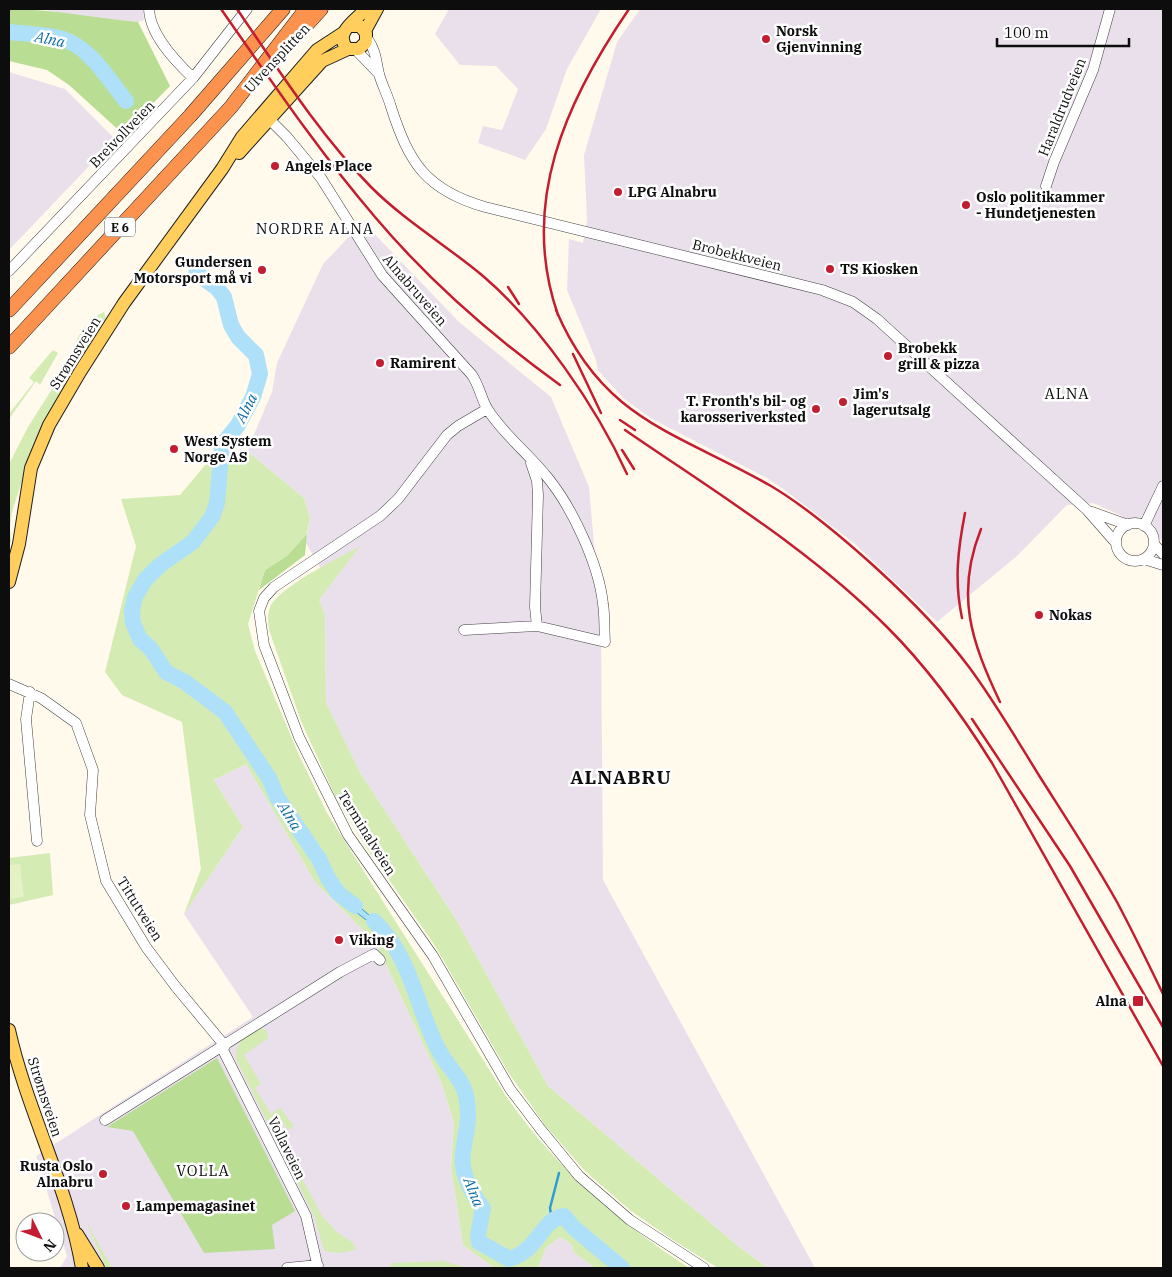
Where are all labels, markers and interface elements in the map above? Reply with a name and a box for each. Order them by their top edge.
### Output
scale bar [997,15,1130,47]
street label: Ulvensplitten [240,19,314,97]
place label: Norsk Gjenvinning [776,22,862,56]
text: 100 m [1004,23,1049,42]
water label: Alna [32,26,68,52]
marker: Norsk Gjenvinning [760,33,772,45]
street label: Haraldrudveien [1034,55,1090,159]
street label: Breivollveien [85,96,159,171]
place label: Angels Place [285,157,372,175]
marker: Angels Place [269,160,281,172]
place label: LPG Alnabru [628,183,717,201]
marker: LPG Alnabru [612,186,624,198]
place label: Oslo politikammer - Hundetjenesten [976,188,1105,222]
marker: Oslo politikammer - Hundetjenesten [960,199,972,211]
road number: E 6 [105,218,135,236]
district label: NORDRE ALNA [256,219,374,238]
street label: Brobekkveien [690,235,784,275]
street label: Alnabruveien [379,250,451,330]
place label: Gundersen Motorsport må vi [134,253,252,287]
place label: TS Kiosken [840,260,918,278]
marker: TS Kiosken [824,263,836,275]
marker: Gundersen Motorsport må vi [256,264,268,276]
street label: Strømsveien [45,313,105,393]
place label: Brobekk grill & pizza [898,339,980,373]
marker: Brobekk grill & pizza [882,350,894,362]
place label: Ramirent [390,354,456,372]
marker: Ramirent [374,357,386,369]
district label: ALNA [1044,384,1090,403]
place label: Jim's lagerutsalg [853,385,931,419]
water label: Alna [230,389,262,427]
place label: T. Fronth's bil- og karosseriverksted [680,392,807,426]
marker: Jim's lagerutsalg [837,396,849,408]
marker: T. Fronth's bil- og karosseriverksted [810,403,822,415]
place label: West System Norge AS [184,432,272,466]
marker: West System Norge AS [168,443,180,455]
place label: Nokas [1049,606,1092,624]
marker: Nokas [1033,609,1045,621]
district label: ALNABRU [570,765,672,789]
street label: Terminalveien [334,787,400,879]
water label: Alna [273,797,307,835]
street label: Tittutveien [113,873,167,945]
place label: Viking [349,931,395,949]
marker: Viking [333,934,345,946]
place label: Alna [1095,992,1127,1010]
marker: Alna [1131,994,1145,1008]
street label: Strømsveien [24,1055,66,1139]
street label: Vollaveien [264,1114,310,1183]
place label: Rusta Oslo Alnabru [20,1157,93,1191]
district label: VOLLA [176,1161,230,1180]
marker: Rusta Oslo Alnabru [97,1168,109,1180]
water label: Alna [459,1173,489,1210]
place label: Lampemagasinet [136,1197,255,1215]
marker: Lampemagasinet [120,1200,132,1212]
north arrow [15,1212,65,1262]
text: N [39,1236,60,1256]

